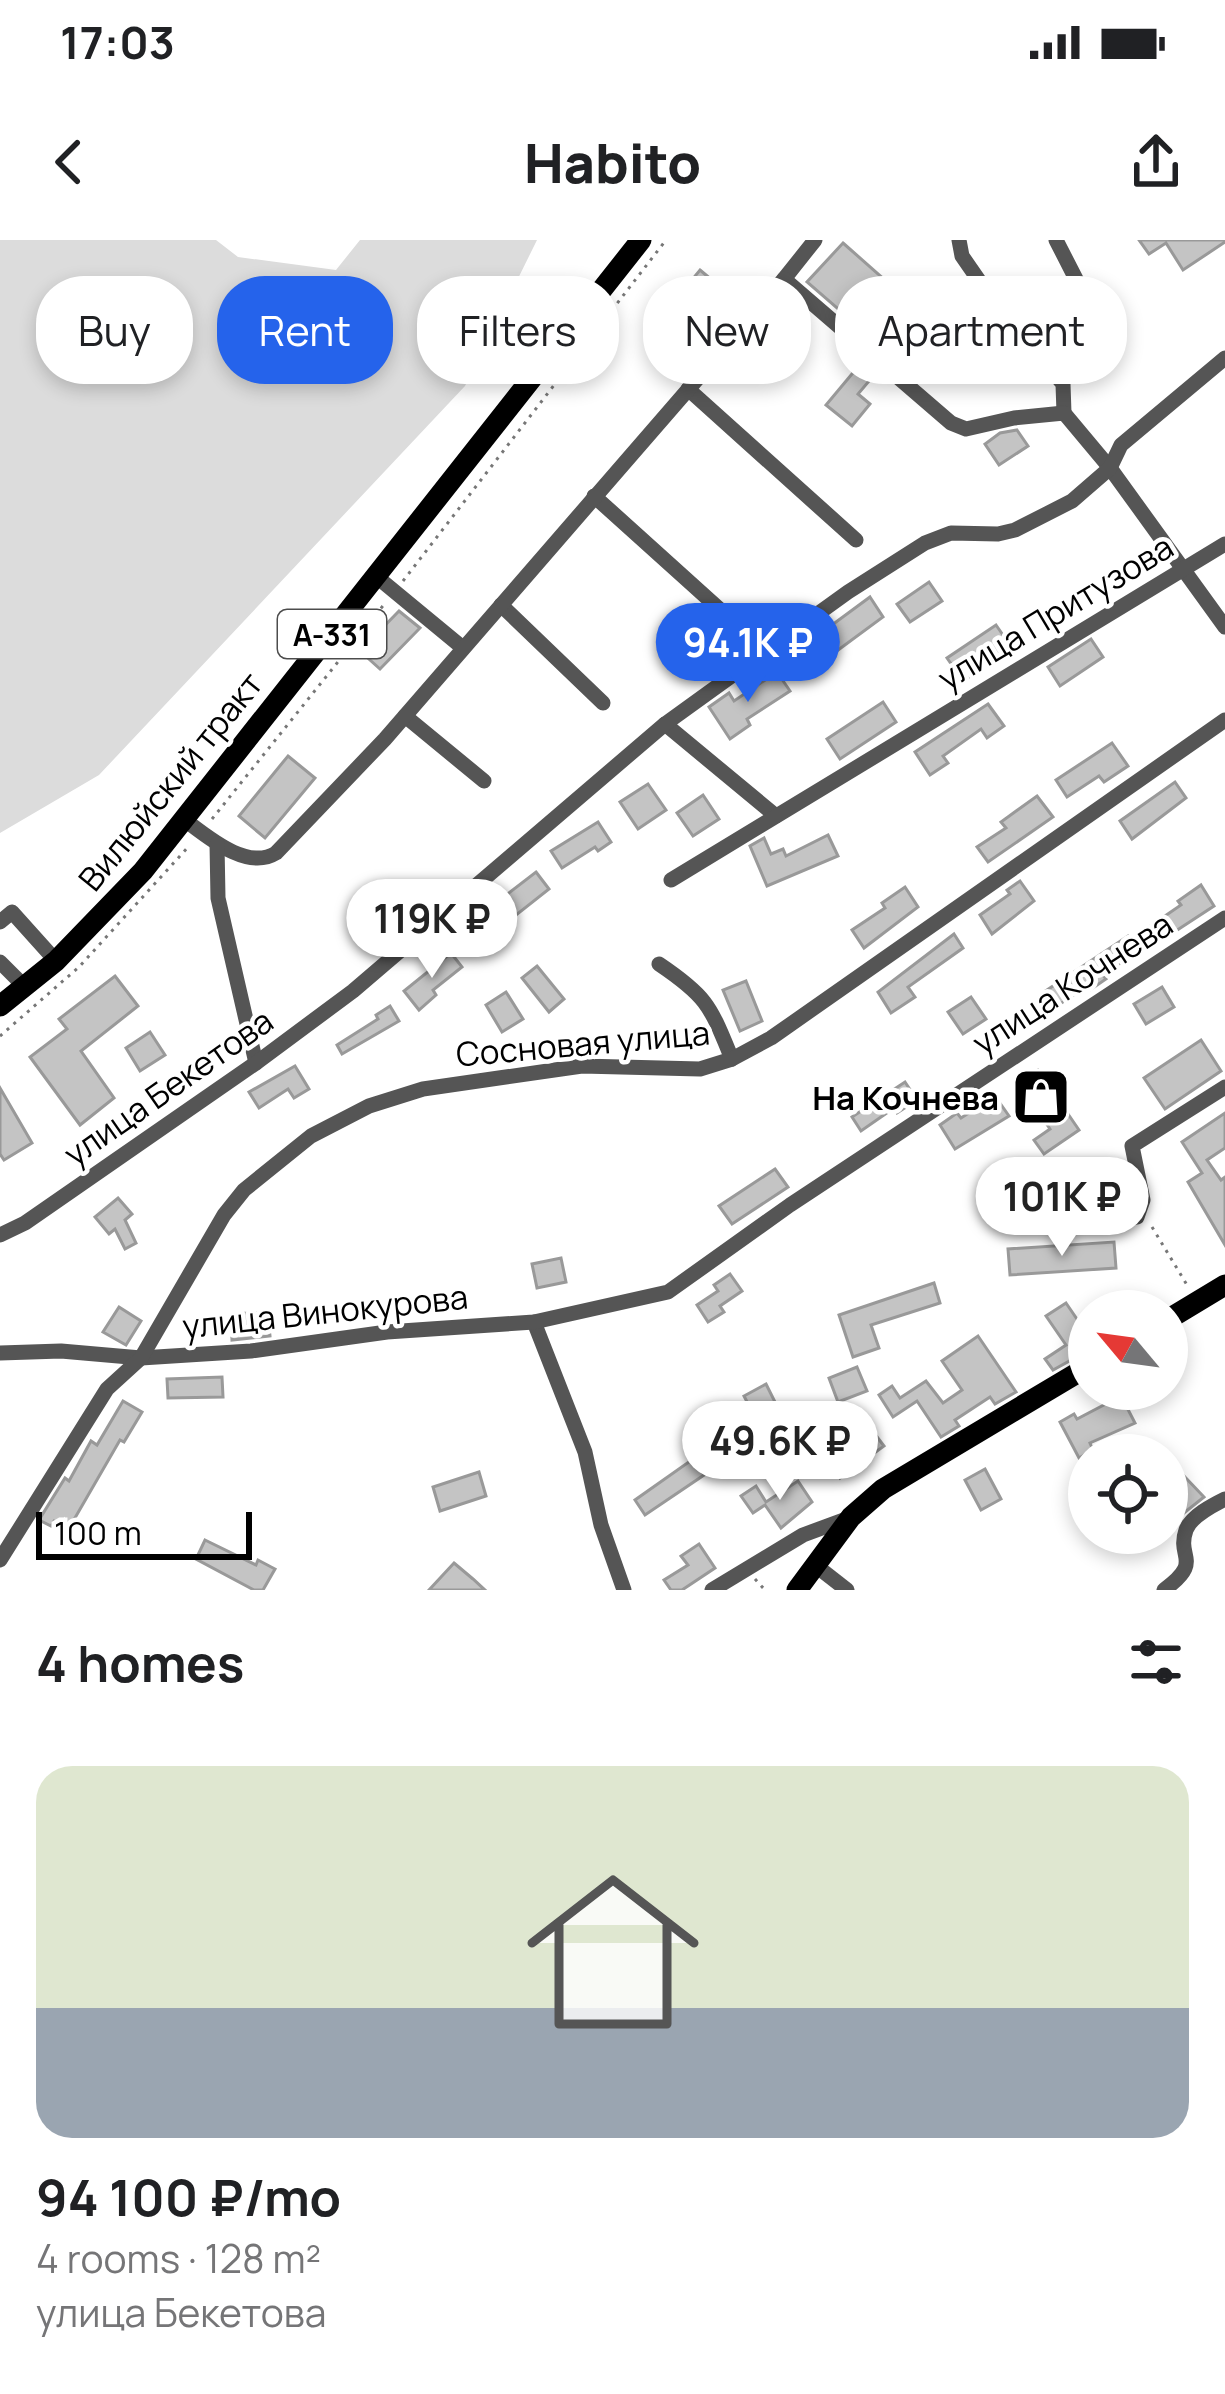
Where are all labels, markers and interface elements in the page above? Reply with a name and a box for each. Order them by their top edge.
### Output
text: 17:03 [60,11,175,73]
text: Habito [524,125,701,199]
icon: back [36,129,102,195]
icon: share [1123,129,1189,195]
chip: Buy [36,276,193,384]
chip: Rent [217,276,393,384]
chip: Filters [417,276,619,384]
chip: New [643,276,811,384]
chip: Apartment [835,276,1127,384]
street label: улица Притузова [929,524,1181,700]
pin: 94.1K ₽ [637,603,859,705]
road number: А-331 [278,610,386,658]
text: 94.1K ₽ [683,615,813,669]
street label: Вилюйский тракт [68,662,272,900]
pin: 119K ₽ [334,879,530,981]
text: 119K ₽ [373,891,491,945]
street label: улица Кочнева [963,901,1181,1065]
street label: улица Бекетова [54,998,282,1176]
street label: Сосновая улица [454,1009,712,1077]
shop icon: На Кочнева [1010,1066,1072,1128]
place label: На Кочнева [812,1075,999,1120]
pin: 101K ₽ [964,1157,1160,1259]
text: 101K ₽ [1003,1169,1121,1223]
street label: улица Винокурова [180,1274,470,1348]
north arrow [1068,1290,1188,1410]
map controls [1068,1290,1188,1554]
pin: 49.6K ₽ [669,1401,891,1503]
text: 49.6K ₽ [709,1413,851,1467]
button: locate [1068,1434,1188,1554]
scale bar [36,1506,252,1559]
text: 100 m [54,1510,142,1555]
text: 4 homes [36,1628,244,1697]
icon: filters [1123,1629,1189,1695]
icon: home [505,1844,721,2060]
text: 94 100 ₽/mo [36,2162,341,2231]
text: 4 rooms · 128 m² [36,2231,321,2285]
text: улица Бекетова [36,2285,326,2339]

